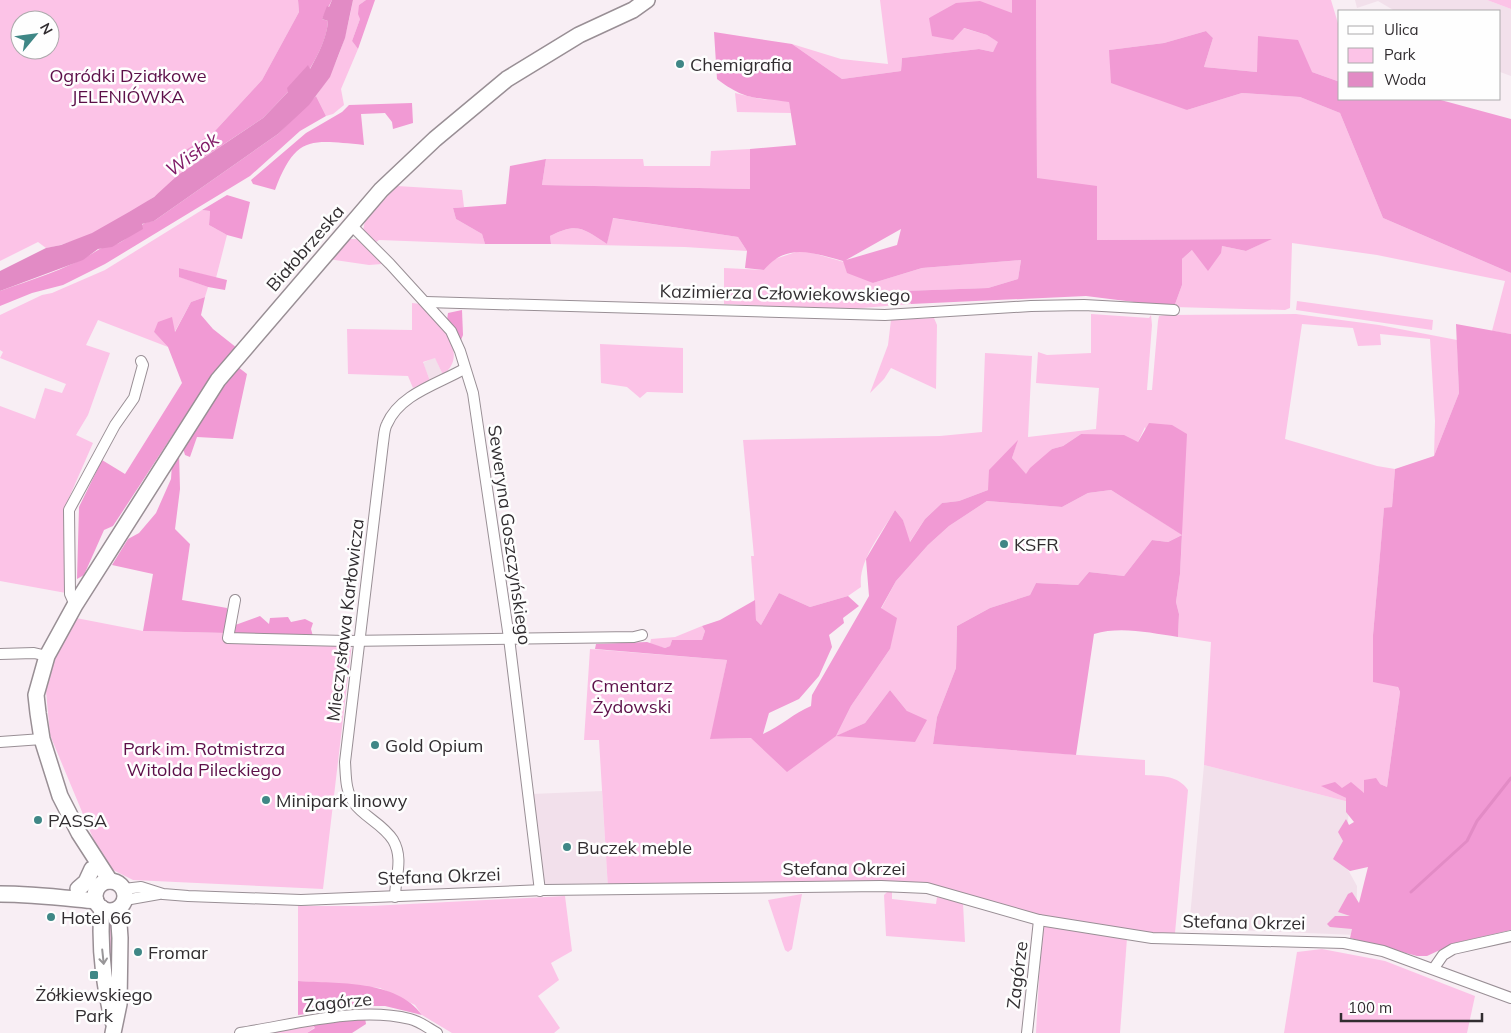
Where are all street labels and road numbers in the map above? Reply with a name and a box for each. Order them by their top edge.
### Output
street label: Białobrzeska [261,200,349,296]
street label: Kazimierza Człowiekowskiego [660,279,910,307]
street label: Seweryna Goszczyńskiego [483,423,537,647]
street label: Mieczysława Karłowicza [321,517,369,723]
street label: Stefana Okrzei [783,857,906,880]
street label: Stefana Okrzei [377,862,501,890]
street label: Stefana Okrzei [1182,909,1306,935]
street label: Zagórze [1001,940,1033,1010]
street label: Zagórze [303,987,373,1017]

